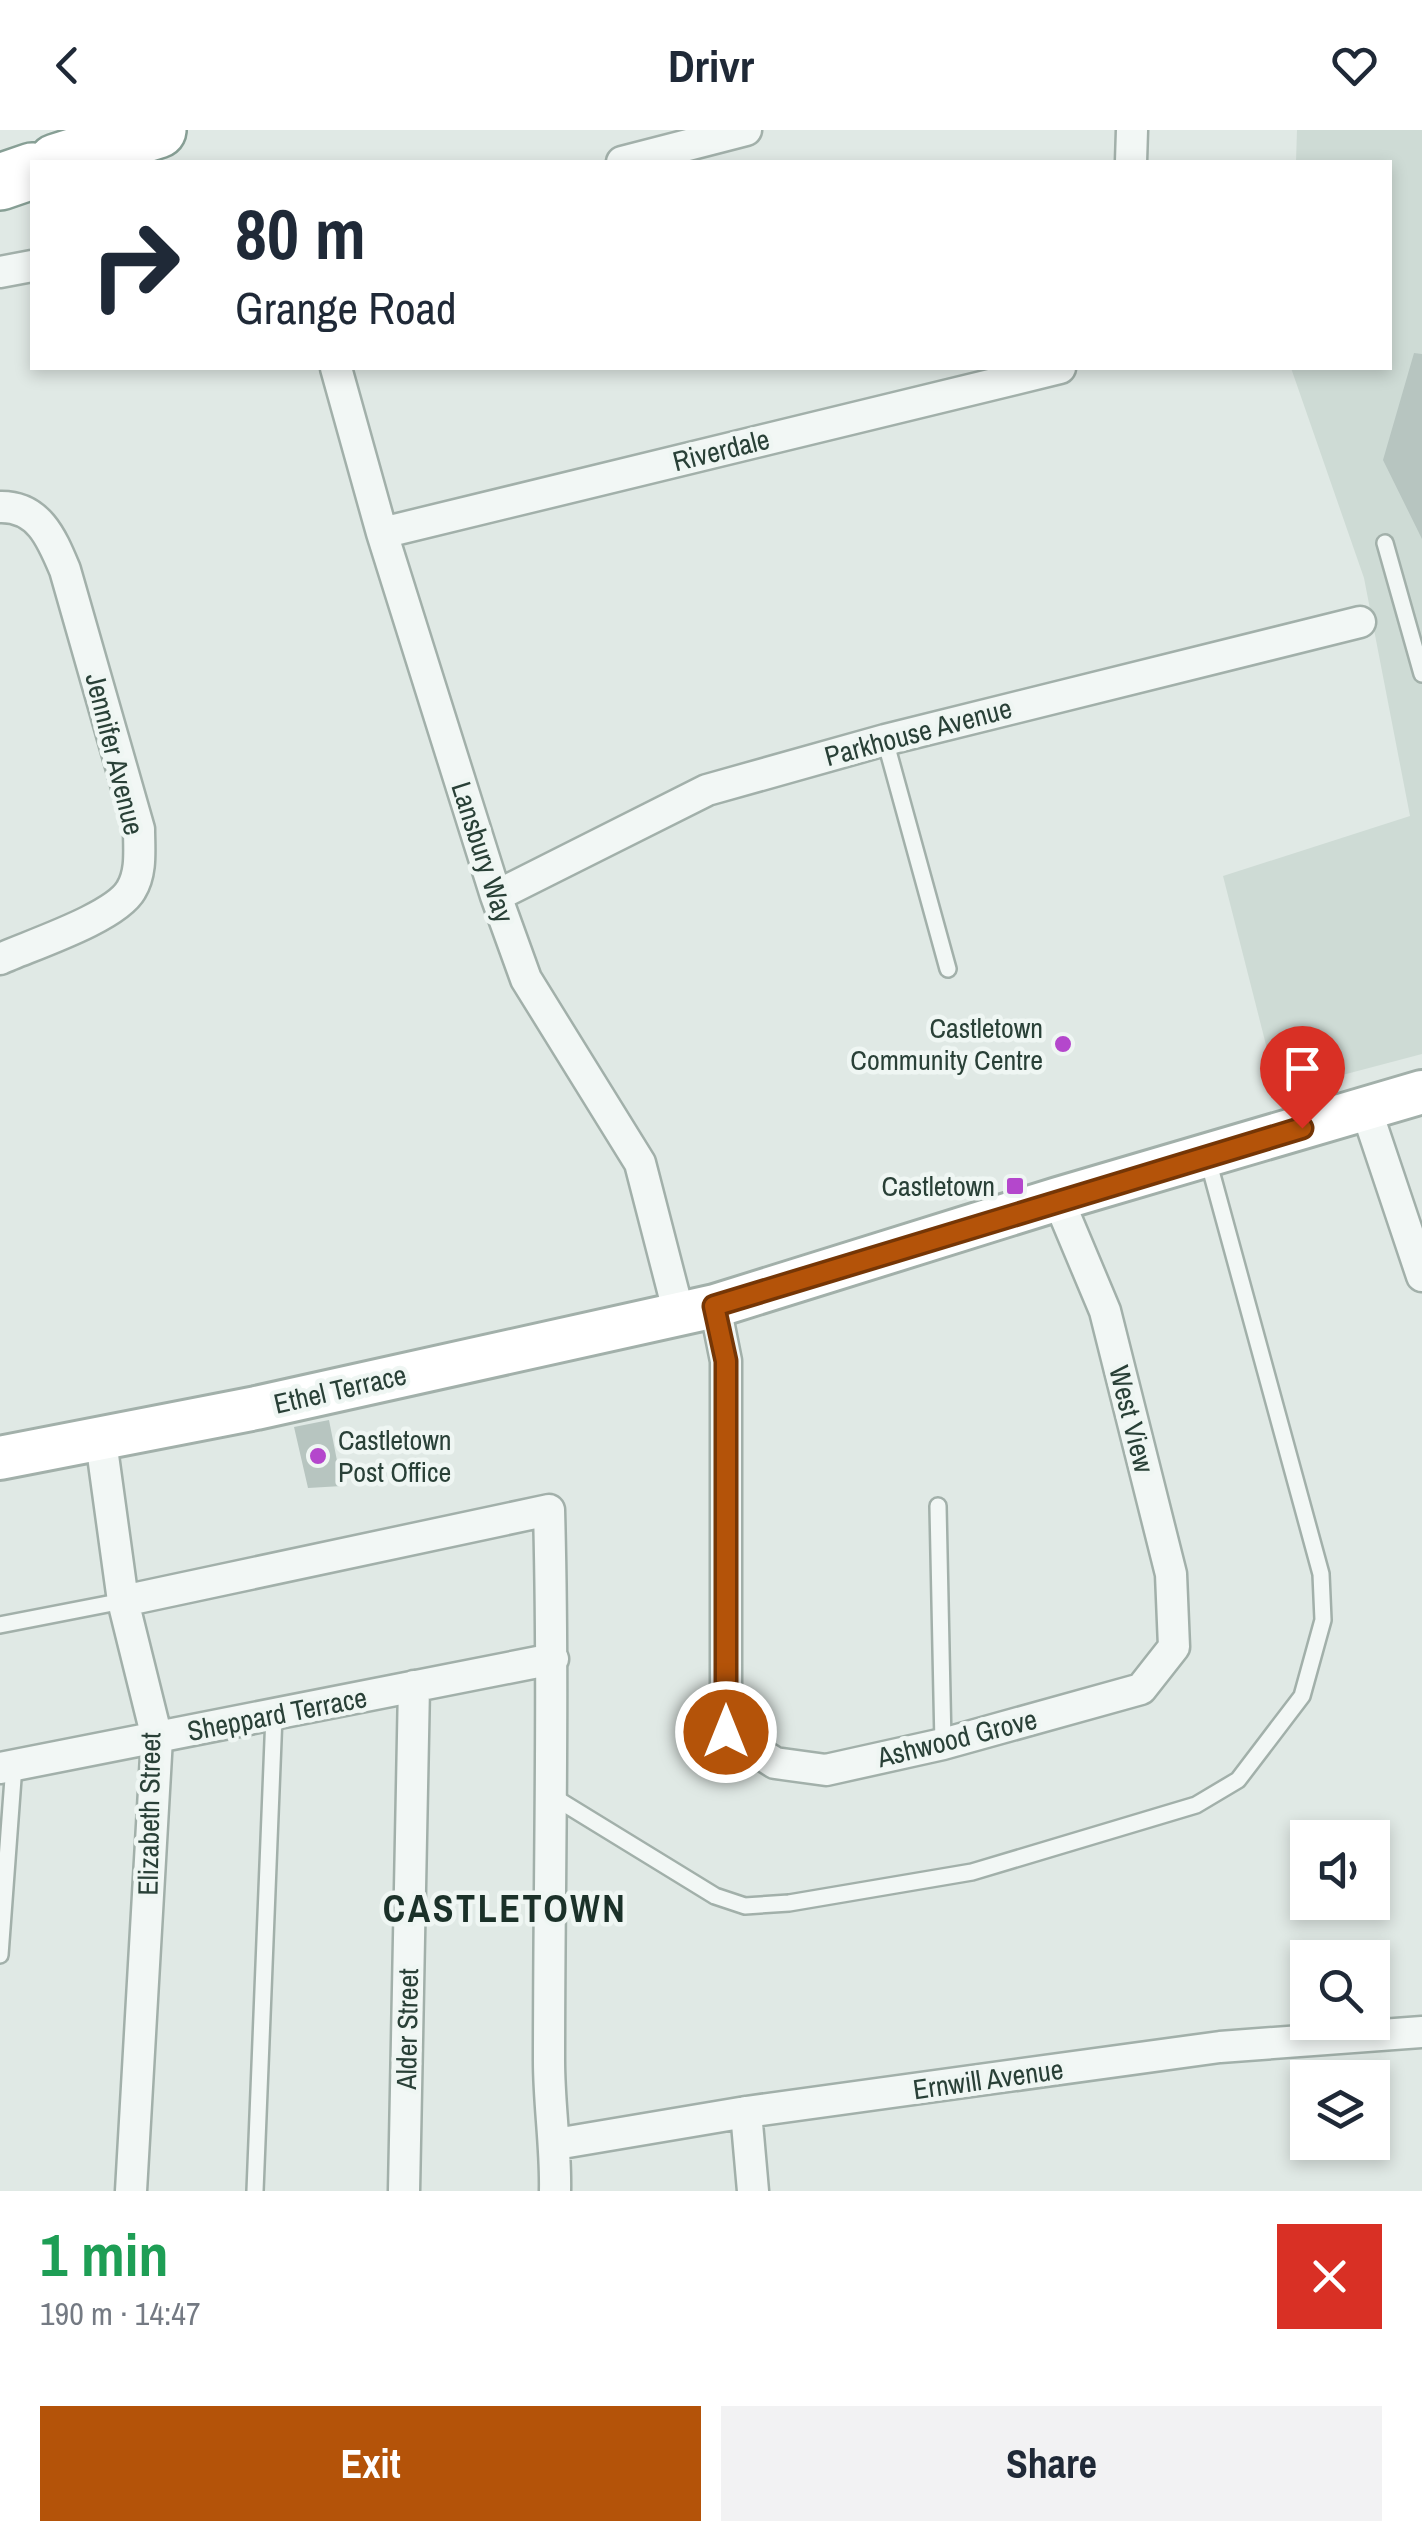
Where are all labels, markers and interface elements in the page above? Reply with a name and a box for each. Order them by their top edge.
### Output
text: Drivr [668,35,754,96]
icon: back [40,38,95,93]
icon: heart [1327,38,1382,93]
text: 80 m [235,187,366,281]
icon: right [70,200,200,330]
text: Grange Road [235,277,457,338]
street label: Riverdale [669,420,773,480]
street label: Jennifer Avenue [77,669,153,839]
street label: Parkhouse Avenue [820,689,1016,775]
street label: Lansbury Way [442,777,524,928]
place label: Castletown Community Centre [850,1009,1043,1079]
pin [1260,1026,1345,1129]
marker: Castletown Community Centre [1052,1033,1074,1055]
icon: arrive [1275,1041,1330,1096]
place label: Castletown [881,1167,995,1205]
marker: Castletown [1004,1175,1026,1197]
street label: Ethel Terrace [270,1355,410,1423]
street label: West View [1100,1362,1164,1477]
place label: Castletown Post Office [338,1421,452,1491]
marker: Castletown Post Office [307,1445,329,1467]
street label: Sheppard Terrace [184,1678,370,1750]
position arrow [674,1680,778,1784]
street label: Ashwood Grove [872,1700,1041,1776]
street label: Elizabeth Street [129,1732,169,1896]
map controls [1290,1820,1390,2160]
button: sound [1290,1820,1390,1920]
district label: CASTLETOWN [383,1883,627,1934]
button: search [1290,1940,1390,2040]
street label: Alder Street [387,1968,427,2091]
street label: Ernwill Avenue [910,2050,1066,2108]
button: layers [1290,2060,1390,2160]
text: 1 min [40,2214,169,2295]
button: close [1277,2224,1382,2329]
text: 190 m · 14:47 [40,2292,200,2335]
button: Exit [40,2406,701,2521]
button: Share [721,2406,1382,2521]

